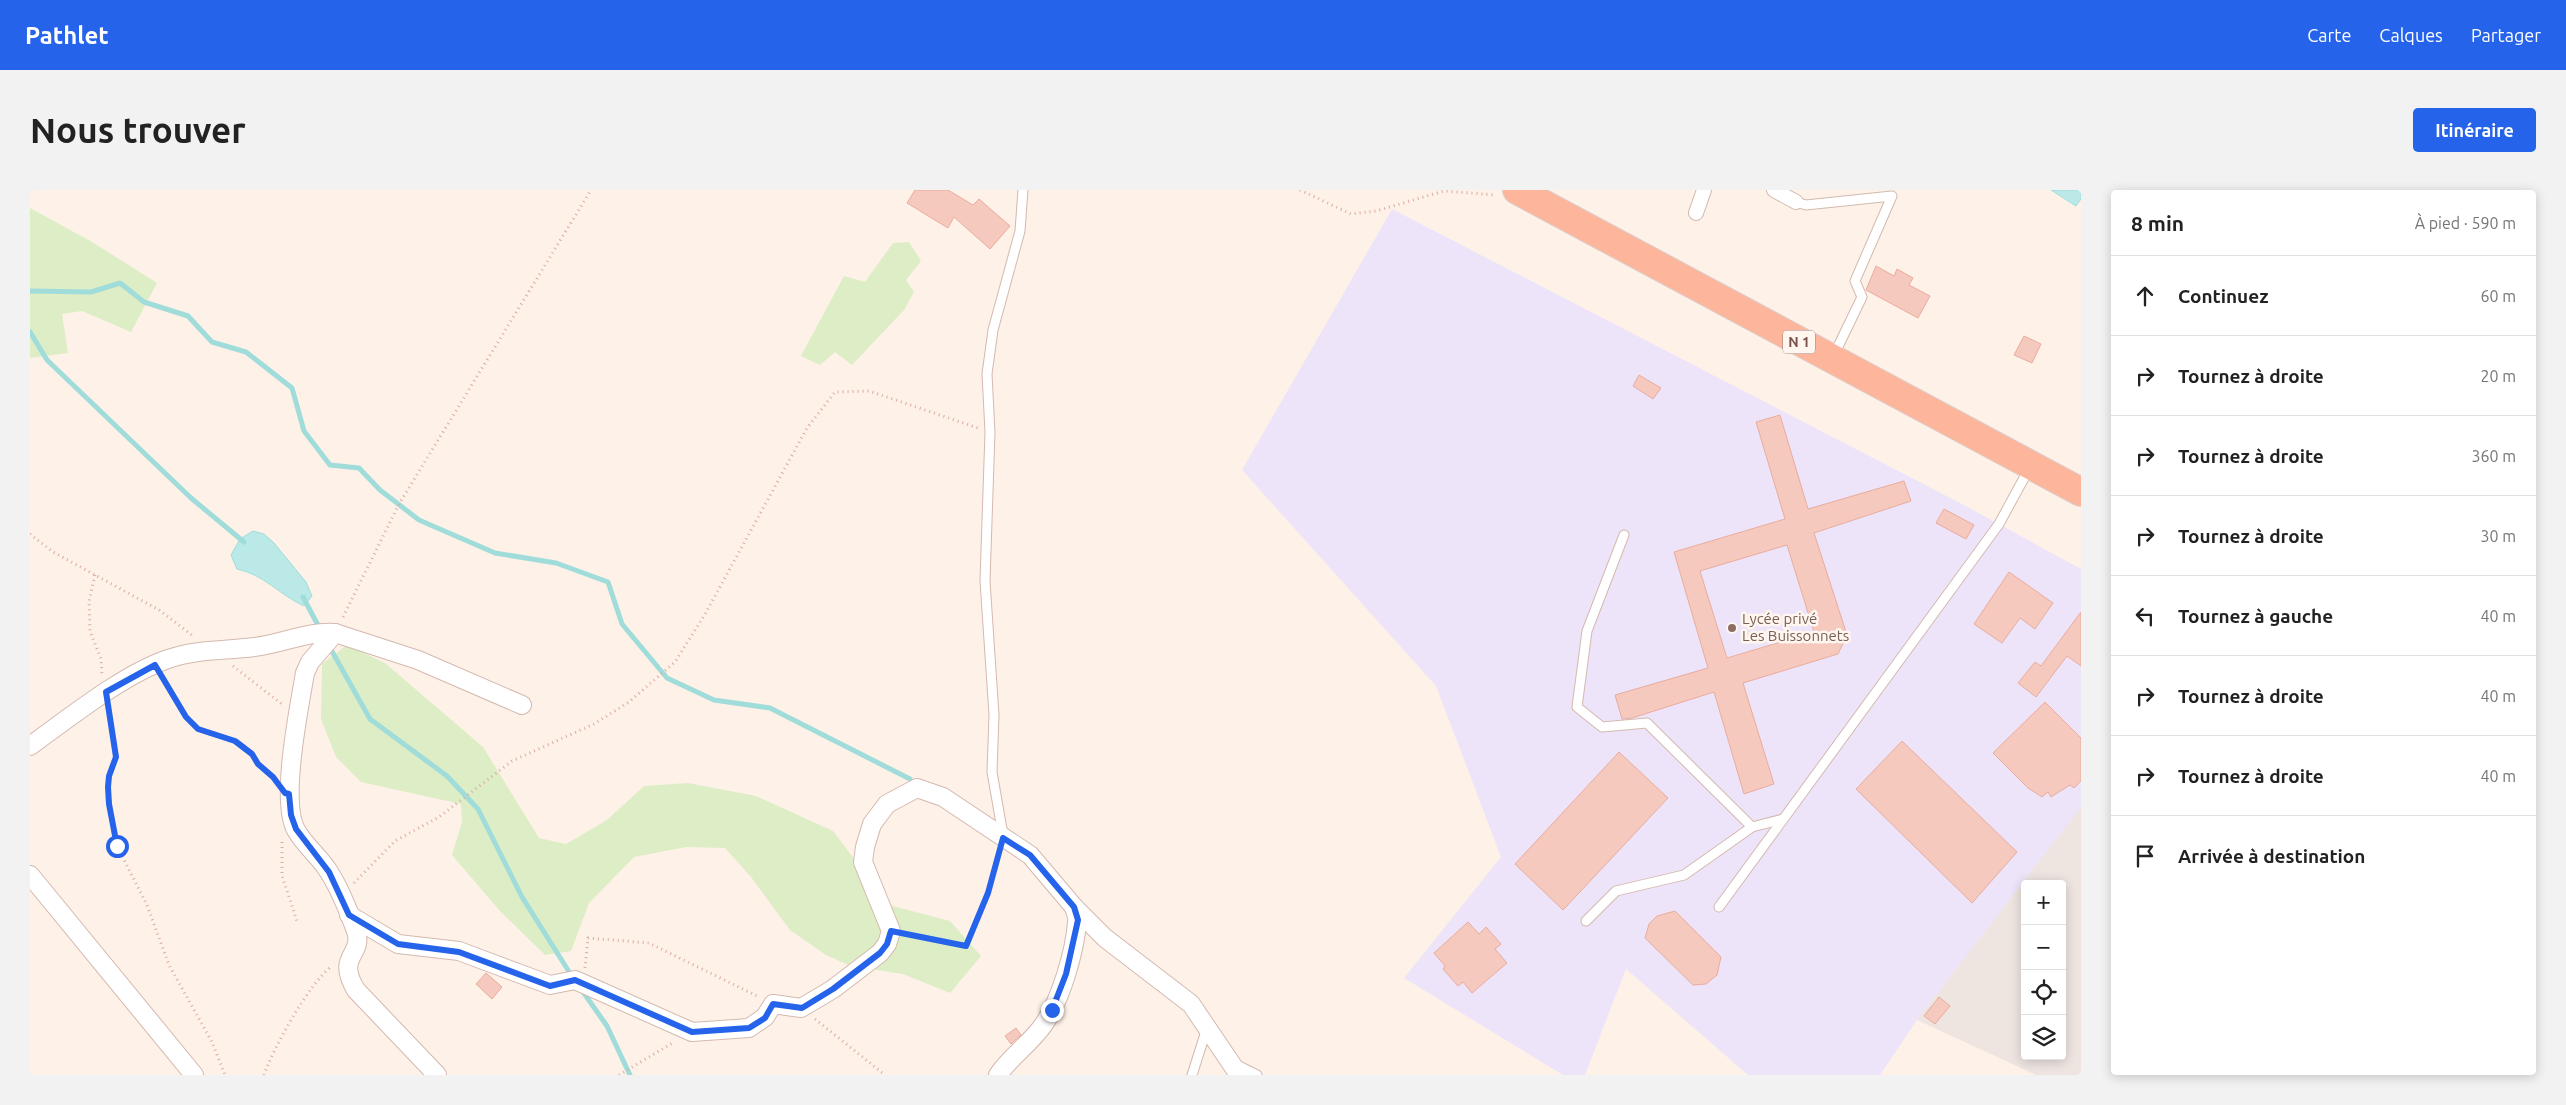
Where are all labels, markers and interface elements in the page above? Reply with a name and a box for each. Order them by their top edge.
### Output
text: Pathlet [25,22,109,49]
text: Carte [2307,25,2351,45]
text: Calques [2379,25,2443,45]
text: Partager [2471,25,2541,45]
button: Itinéraire [2413,108,2536,152]
text: Nous trouver [30,110,246,150]
text: 8 min [2131,211,2184,235]
text: À pied · 590 m [2415,214,2516,232]
icon: ahead [2131,282,2159,310]
text: Continuez [2178,285,2268,307]
text: 60 m [2480,287,2516,305]
road number: N 1 [1783,330,1815,353]
icon: right [2131,362,2159,390]
text: Tournez à droite [2178,365,2324,387]
text: 20 m [2480,367,2516,385]
icon: right [2131,442,2159,470]
text: Tournez à droite [2178,445,2324,467]
text: 360 m [2471,447,2516,465]
icon: right [2131,522,2159,550]
text: Tournez à droite [2178,525,2324,547]
text: 30 m [2480,527,2516,545]
icon: left [2131,602,2159,630]
text: Tournez à gauche [2178,605,2333,627]
text: 40 m [2480,607,2516,625]
place label: Lycée privé Les Buissonnets [1742,610,1849,644]
marker: Lycée privé Les Buissonnets [1726,622,1738,634]
icon: right [2131,682,2159,710]
text: Tournez à droite [2178,685,2324,707]
text: 40 m [2480,687,2516,705]
icon: right [2131,762,2159,790]
text: Tournez à droite [2178,765,2324,787]
text: 40 m [2480,767,2516,785]
route start [106,835,129,858]
icon: arrive [2131,842,2159,870]
text: Arrivée à destination [2178,845,2365,867]
map controls [2021,880,2066,1060]
button: + [2021,880,2066,925]
button: − [2021,925,2066,970]
button: locate [2021,970,2066,1015]
route end [1041,999,1064,1022]
button: layers [2021,1015,2066,1060]

